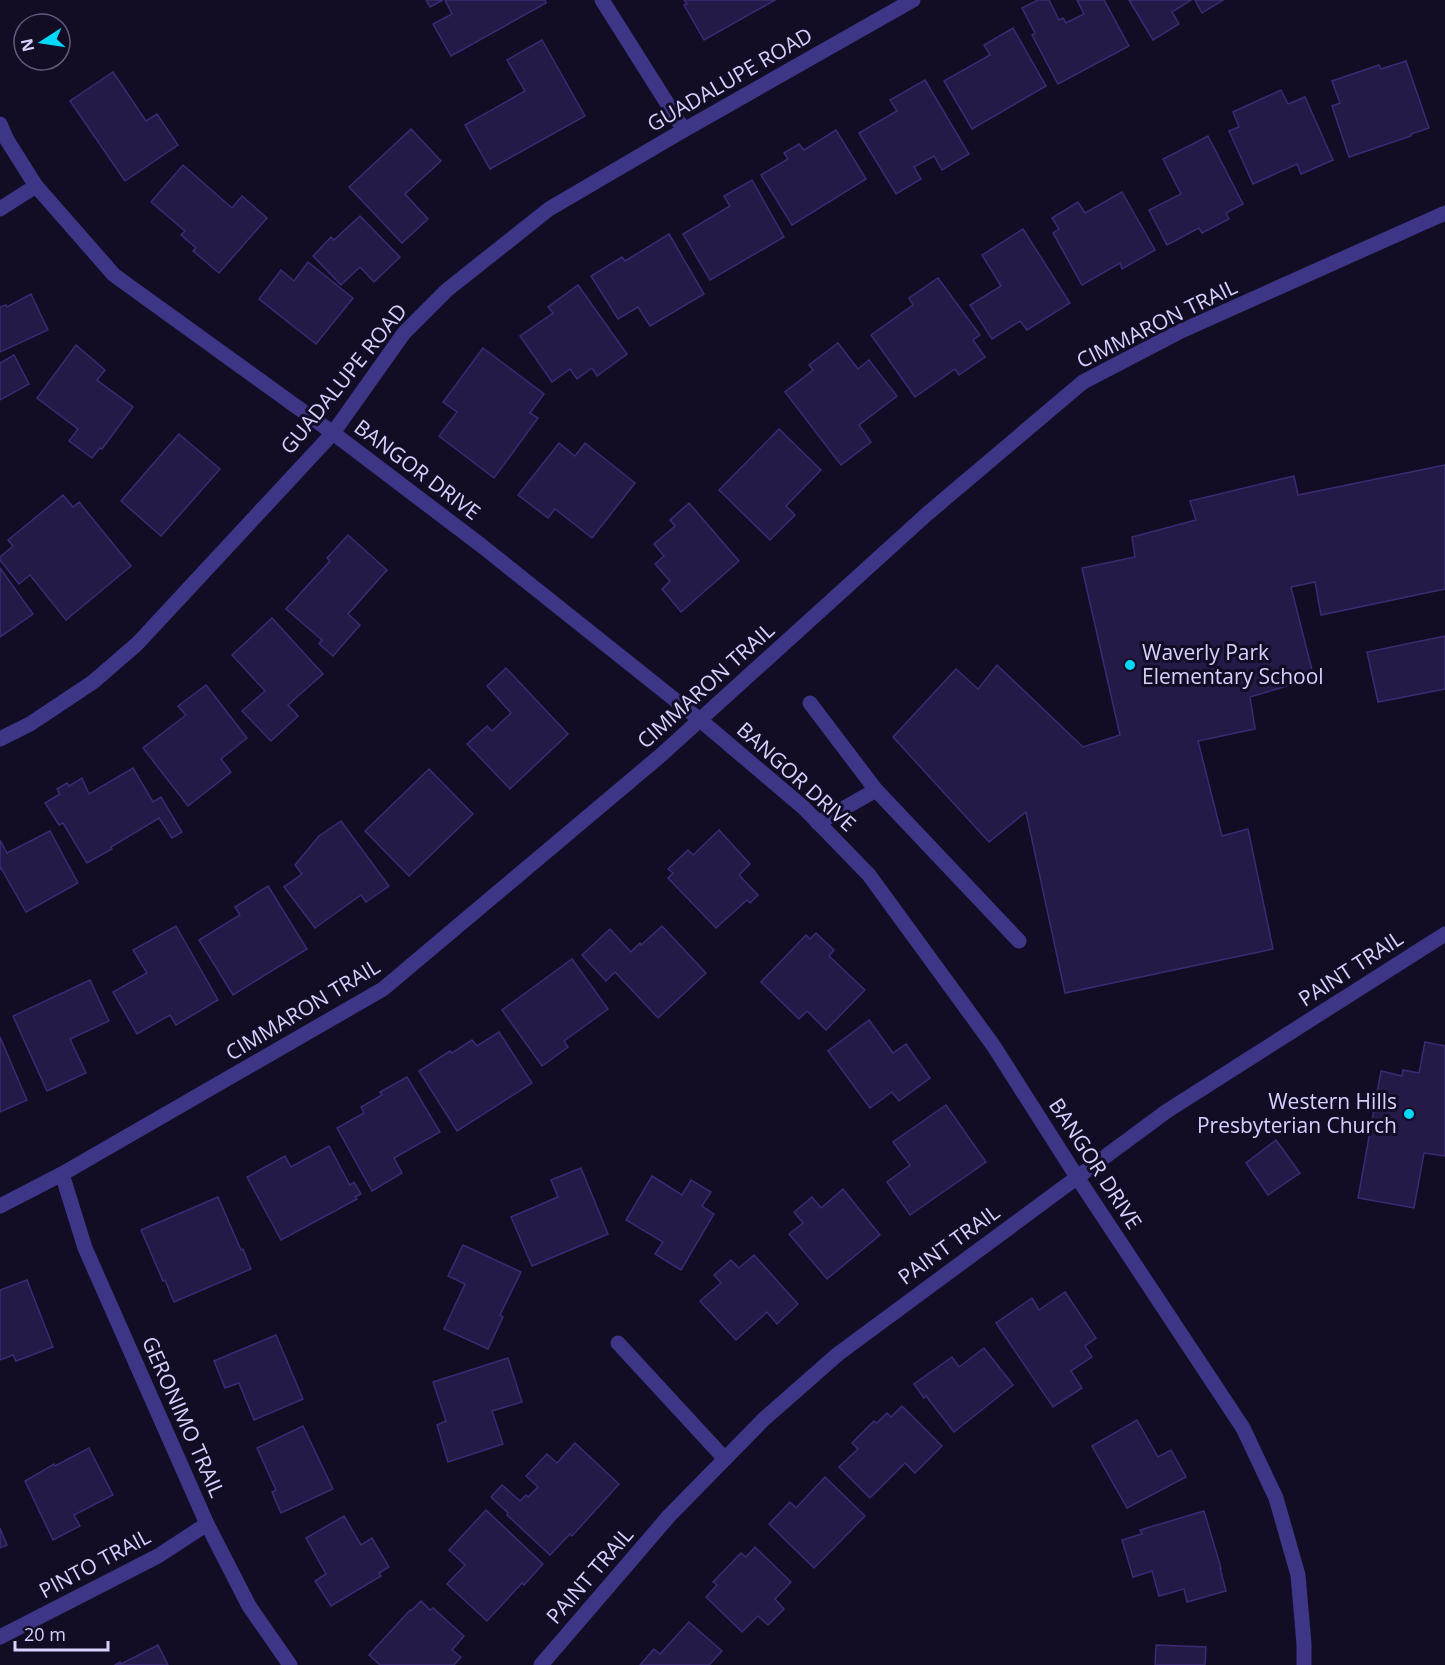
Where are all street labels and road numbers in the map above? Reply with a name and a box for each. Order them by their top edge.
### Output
street label: GUADALUPE ROAD [642,20,817,138]
street label: CIMMARON TRAIL [1072,272,1242,374]
street label: GUADALUPE ROAD [274,297,413,460]
street label: BANGOR DRIVE [349,413,486,526]
street label: CIMMARON TRAIL [631,616,780,754]
street label: BANGOR DRIVE [731,715,862,837]
street label: PAINT TRAIL [1293,924,1408,1012]
street label: CIMMARON TRAIL [220,952,385,1066]
street label: BANGOR DRIVE [1043,1093,1149,1234]
street label: PAINT TRAIL [892,1198,1005,1291]
street label: GERONIMO TRAIL [136,1332,232,1501]
street label: PAINT TRAIL [540,1521,639,1630]
street label: PINTO TRAIL [34,1522,155,1604]

